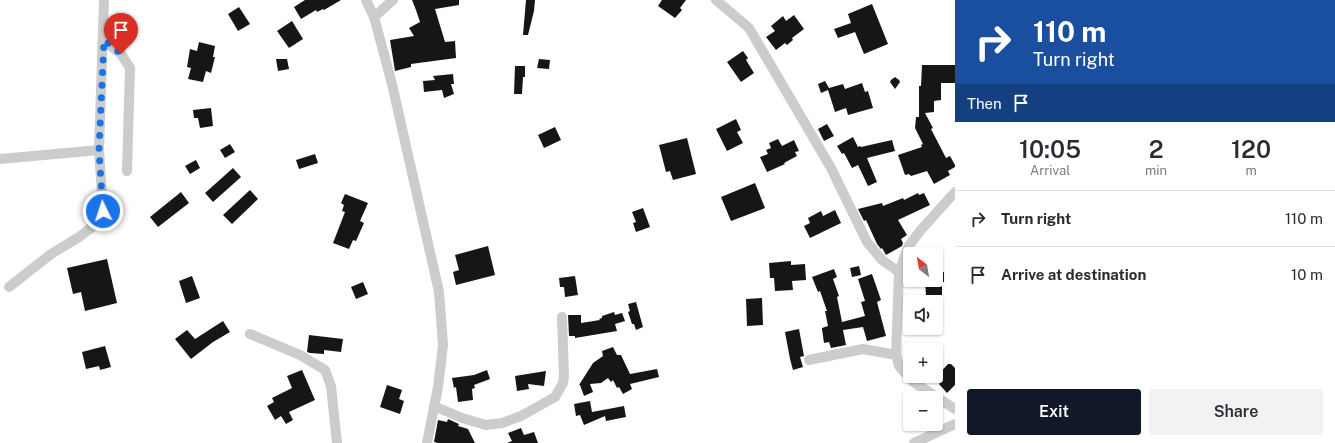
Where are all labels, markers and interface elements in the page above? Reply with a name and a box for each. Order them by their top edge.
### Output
pin [104,13,138,54]
text: 110 m [1033,15,1106,48]
icon: right [967,16,1019,68]
icon: arrive [110,19,132,41]
text: Turn right [1033,49,1115,70]
icon: arrive [1010,92,1032,114]
text: Then [967,95,1002,112]
text: 10:05 [1019,135,1081,163]
text: 2 [1149,135,1163,163]
text: 120 [1231,135,1271,163]
text: Arrival [1030,163,1070,178]
text: min [1145,163,1167,178]
text: m [1245,163,1257,178]
position arrow [82,190,124,232]
icon: right [967,208,989,230]
text: Turn right [1001,210,1071,227]
text: 110 m [1285,210,1323,227]
north arrow [903,247,943,287]
map controls [903,247,943,431]
icon: arrive [967,264,989,286]
text: Arrive at destination [1001,266,1146,283]
text: 10 m [1291,266,1323,283]
button: sound [903,295,943,335]
button: + [903,343,943,383]
button: Exit [967,389,1141,435]
button: Share [1149,389,1323,435]
button: − [903,391,943,431]

